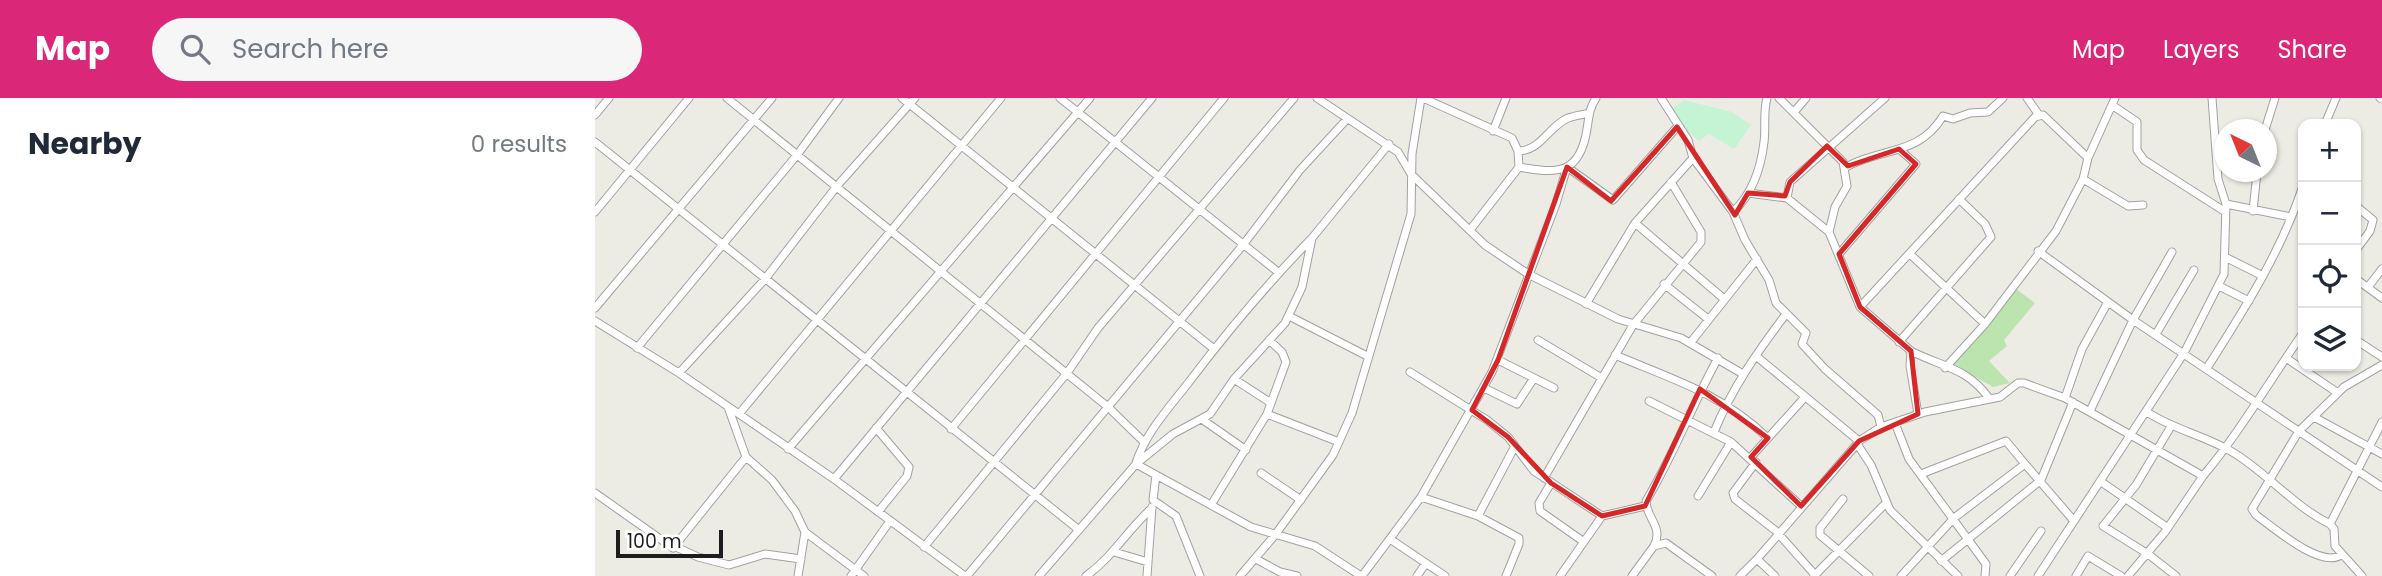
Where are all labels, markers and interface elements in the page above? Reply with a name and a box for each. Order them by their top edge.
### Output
search box [152,18,642,81]
text: Map [35,25,110,72]
icon: search [176,30,214,68]
text: Search here [232,31,389,67]
text: Map [2072,33,2125,66]
text: Layers [2163,33,2239,66]
text: Share [2277,33,2347,66]
north arrow [2214,119,2277,182]
map controls [2298,119,2361,371]
button: + [2298,119,2361,182]
text: Nearby [28,122,142,165]
text: 0 results [471,128,567,160]
button: − [2298,182,2361,245]
button: locate [2298,245,2361,308]
button: layers [2298,308,2361,371]
scale bar [616,527,723,559]
text: 100 m [627,528,682,555]

